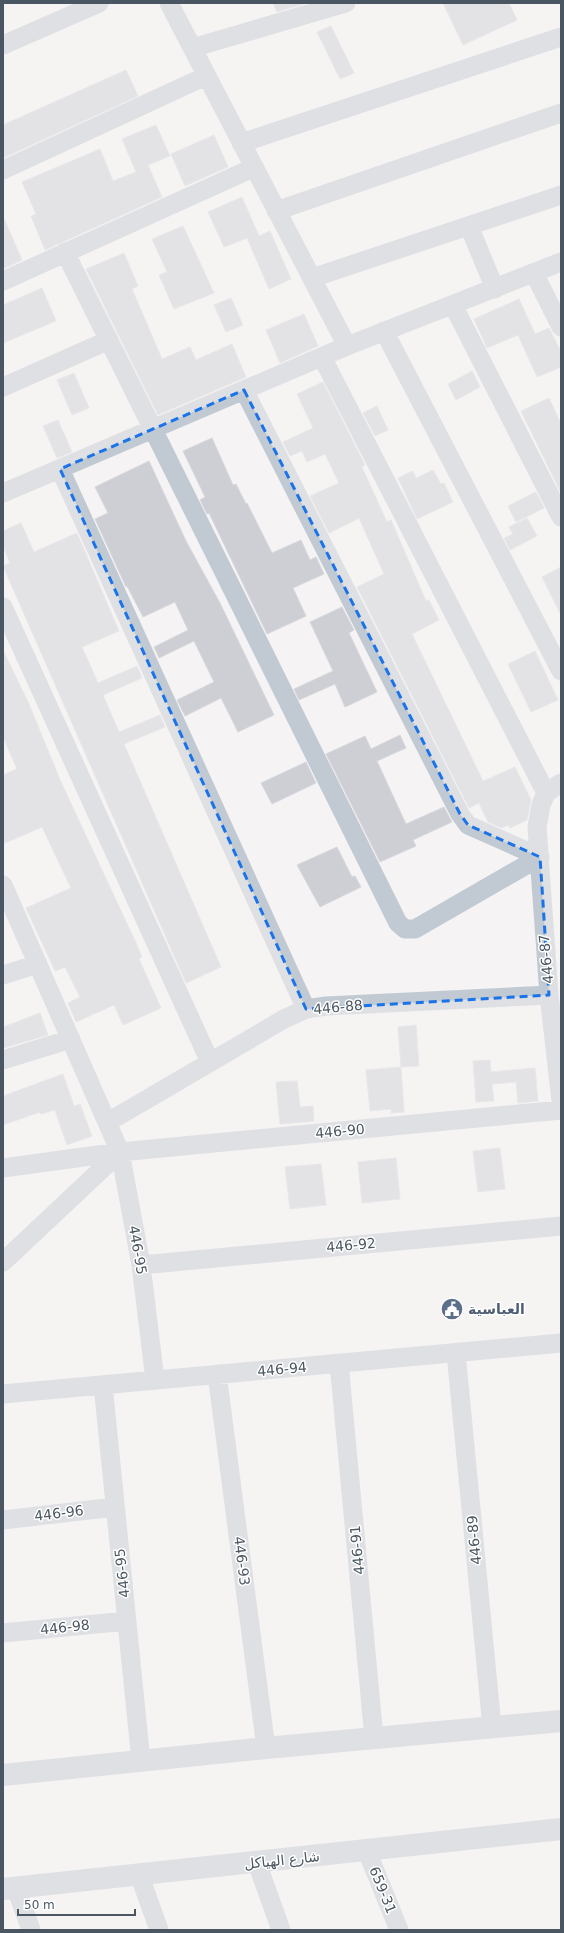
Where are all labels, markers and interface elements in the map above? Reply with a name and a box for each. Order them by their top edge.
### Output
street label: 446-87 [536,934,556,984]
street label: 446-88 [313,997,363,1017]
street label: 446-90 [315,1121,365,1141]
street label: 446-95 [126,1224,150,1276]
street label: 446-92 [326,1235,376,1255]
public building icon: العباسية [439,1296,465,1322]
place label: العباسية [468,1301,525,1317]
street label: 446-94 [257,1359,307,1379]
street label: 446-96 [33,1502,85,1524]
street label: 446-89 [464,1515,484,1565]
street label: 446-91 [347,1525,367,1575]
street label: 446-93 [231,1535,253,1587]
street label: 446-95 [111,1548,133,1598]
street label: 446-98 [40,1616,90,1638]
street label: شارع الهياكل [243,1848,321,1873]
street label: 659-31 [366,1864,400,1916]
scale bar [18,1891,135,1917]
text: 50 m [24,1898,55,1912]

